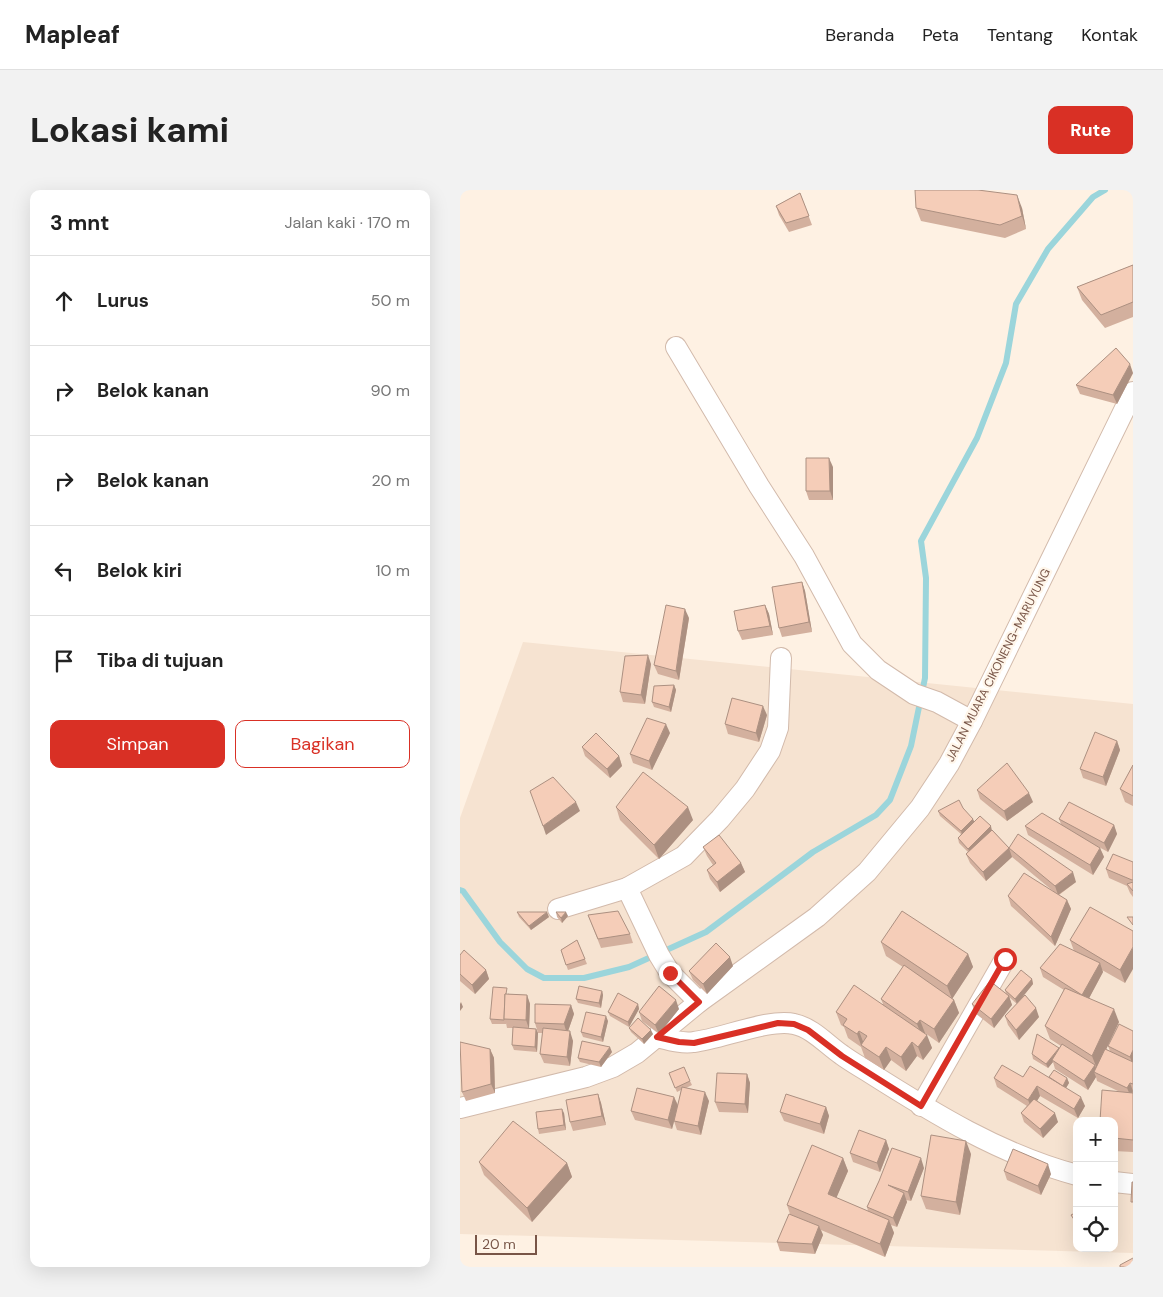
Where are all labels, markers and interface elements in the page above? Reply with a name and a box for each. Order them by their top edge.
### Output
text: Mapleaf [25,19,120,50]
text: Beranda [825,23,894,47]
text: Peta [922,23,959,47]
text: Tentang [987,23,1053,47]
text: Kontak [1081,23,1138,47]
button: Rute [1048,106,1133,154]
text: Lokasi kami [30,107,229,153]
text: 3 mnt [50,209,109,237]
text: Jalan kaki · 170 m [285,212,410,233]
icon: ahead [50,287,78,315]
text: Lurus [97,288,149,313]
text: 50 m [371,290,410,311]
icon: right [50,377,78,405]
text: Belok kanan [97,378,209,403]
text: 90 m [370,380,410,401]
icon: right [50,467,78,495]
text: Belok kanan [97,468,209,493]
text: 20 m [371,470,410,491]
icon: left [50,557,78,585]
text: Belok kiri [97,558,182,583]
text: 10 m [376,560,410,581]
street label: JALAN MUARA CIKONENG-MARUYUNG [942,566,1054,764]
icon: arrive [50,647,78,675]
text: Tiba di tujuan [97,648,223,673]
button: Simpan [50,720,225,768]
button: Bagikan [235,720,410,768]
route start [994,948,1017,971]
route end [659,962,682,985]
map controls [1073,1117,1118,1252]
button: + [1073,1117,1118,1162]
button: − [1073,1162,1118,1207]
button: locate [1073,1207,1118,1252]
scale bar [475,1232,538,1255]
text: 20 m [482,1235,516,1253]

